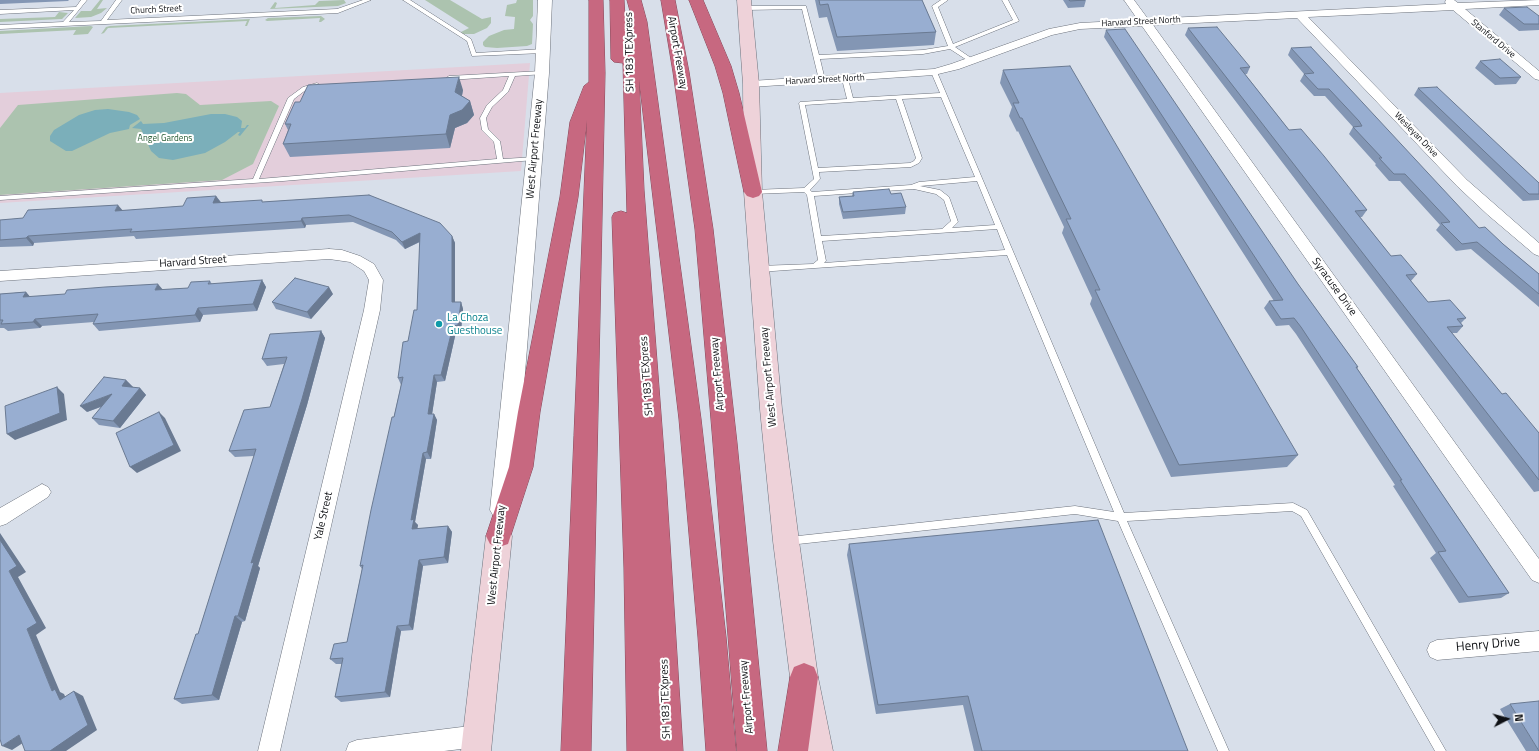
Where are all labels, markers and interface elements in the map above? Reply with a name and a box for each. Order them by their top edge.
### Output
street label: Church Street [130,3,182,17]
street label: SH 183 TEXpress [623,12,637,92]
street label: Airport Freeway [664,15,690,91]
street label: Harvard Street North [1101,15,1181,29]
street label: Stanford Drive [1469,17,1517,61]
street label: Harvard Street North [785,73,865,87]
street label: West Airport Freeway [524,98,546,200]
street label: Wesleyan Drive [1392,110,1440,160]
park label: Angel Gardens [138,134,192,144]
street label: Harvard Street [159,253,227,271]
street label: Syracuse Drive [1309,256,1359,318]
place label: La Choza Guesthouse [447,311,502,337]
marker: La Choza Guesthouse [434,319,444,329]
street label: West Airport Freeway [758,326,780,428]
street label: SH 183 TEXpress [638,336,656,416]
street label: Airport Freeway [708,337,728,411]
street label: Yale Street [312,490,336,542]
street label: West Airport Freeway [485,504,509,606]
street label: Henry Drive [1455,634,1521,656]
street label: SH 183 TEXpress [658,659,674,739]
street label: Airport Freeway [737,660,757,734]
north arrow [1487,699,1527,739]
text: N [1511,713,1527,722]

